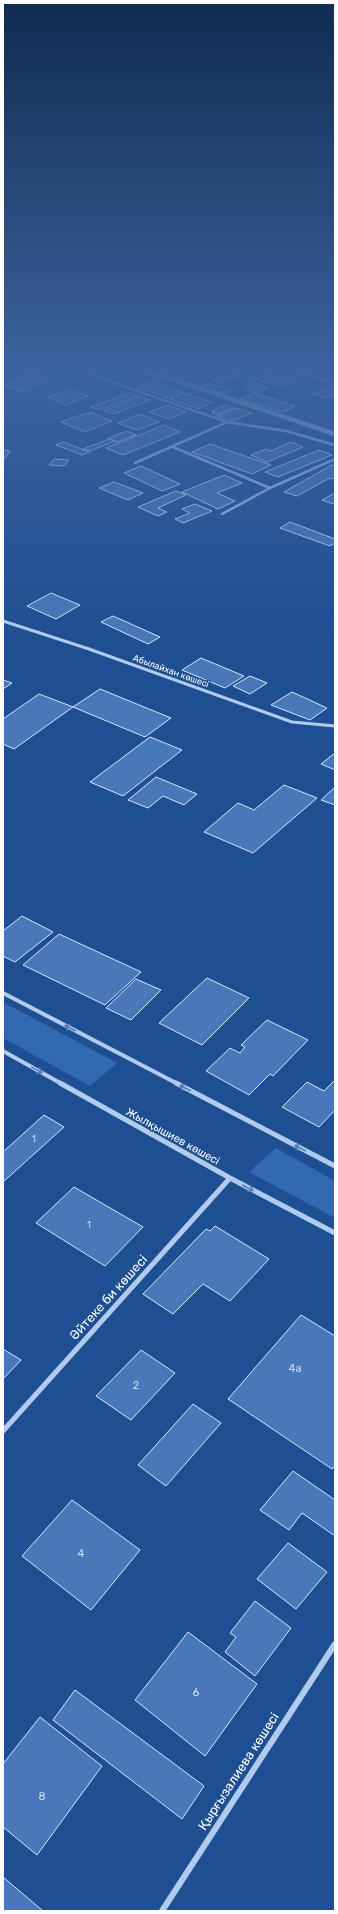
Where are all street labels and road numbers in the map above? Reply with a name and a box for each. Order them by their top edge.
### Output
street label: Абылайхан көшесі [132,653,210,689]
street label: Жылқышиев көшесі [124,1105,222,1168]
street label: Әйтеке би көшесі [66,1252,150,1343]
street label: Қырғызалиева көшесі [195,1710,282,1833]

